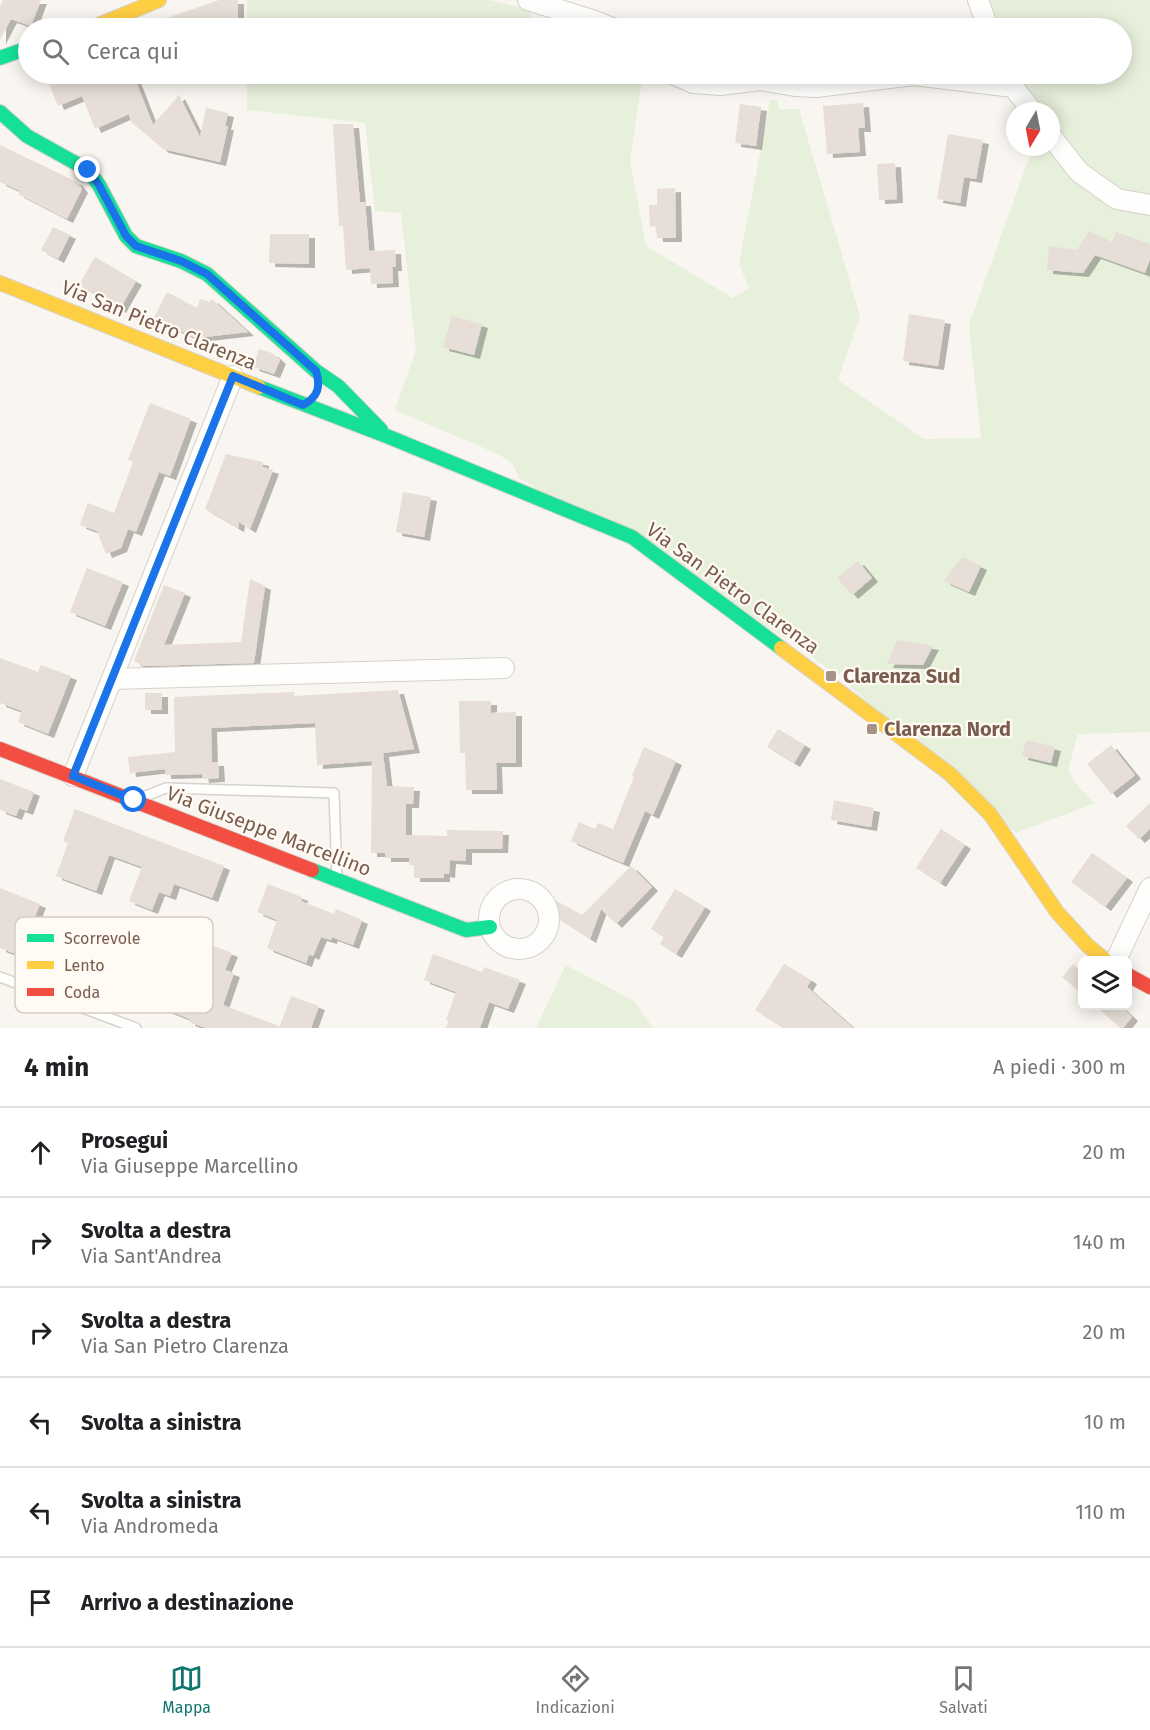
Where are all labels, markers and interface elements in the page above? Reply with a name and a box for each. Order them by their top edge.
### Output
search box [18,18,1132,84]
icon: search [39,35,72,68]
text: Cerca qui [87,38,179,65]
north arrow [1006,102,1060,156]
route end [74,156,100,182]
street label: Via San Pietro Clarenza [58,275,260,375]
street label: Via San Pietro Clarenza [642,517,824,659]
place label: Clarenza Sud [843,664,961,688]
marker: Clarenza Sud [824,669,838,683]
place label: Clarenza Nord [884,717,1011,741]
marker: Clarenza Nord [865,722,879,736]
street label: Via Giuseppe Marcellino [163,781,375,881]
route start [120,786,146,812]
legend [15,917,213,1013]
text: Scorrevole [64,929,140,948]
text: Lento [64,956,105,975]
map controls [1078,956,1132,1010]
button: layers [1078,956,1132,1010]
text: Coda [64,983,100,1002]
text: 4 min [24,1052,89,1083]
text: A piedi · 300 m [993,1055,1126,1079]
text: Prosegui [81,1127,168,1154]
icon: ahead [24,1136,57,1169]
text: 20 m [1083,1140,1126,1164]
text: Via Giuseppe Marcellino [81,1154,298,1178]
text: Svolta a destra [81,1217,231,1244]
icon: right [24,1226,57,1259]
text: 140 m [1073,1230,1126,1254]
text: Via Sant'Andrea [81,1244,222,1268]
text: Svolta a destra [81,1307,231,1334]
icon: right [24,1316,57,1349]
text: 20 m [1083,1320,1126,1344]
text: Via San Pietro Clarenza [81,1334,289,1358]
icon: left [24,1406,57,1439]
text: Svolta a sinistra [81,1409,242,1436]
text: 10 m [1084,1410,1126,1434]
text: Svolta a sinistra [81,1487,242,1514]
icon: left [24,1496,57,1529]
text: 110 m [1075,1500,1126,1524]
text: Via Andromeda [81,1514,219,1538]
icon: arrive [24,1586,57,1619]
text: Arrivo a destinazione [81,1589,294,1616]
tab: Mappa [162,1662,211,1717]
tab: Indicazioni [536,1662,615,1717]
tab: Salvati [939,1662,988,1717]

